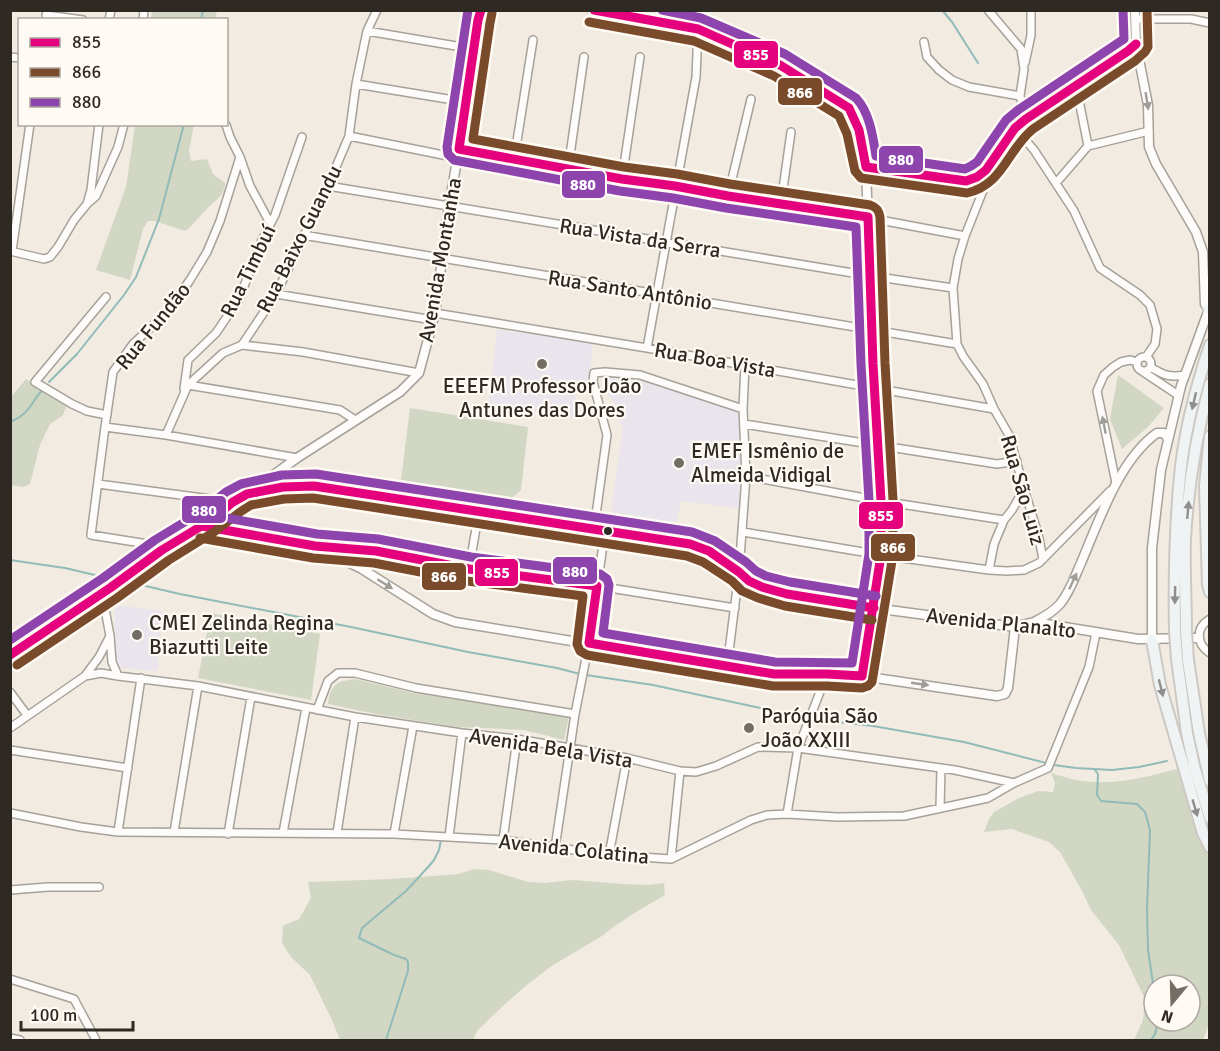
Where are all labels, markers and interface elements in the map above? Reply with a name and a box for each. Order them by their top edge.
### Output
legend [18,18,228,126]
text: 855 [72,31,101,53]
line badge: 855 [733,40,779,69]
text: 855 [743,45,769,65]
text: 866 [72,61,101,83]
line badge: 866 [777,77,823,106]
text: 866 [787,83,813,103]
text: 880 [72,91,101,113]
one-way arrow [1143,92,1152,111]
line badge: 880 [878,145,924,174]
text: 880 [888,150,914,170]
street label: Rua Baixo Guandu [251,161,347,317]
line badge: 880 [561,170,606,199]
text: 880 [570,175,596,195]
street label: Avenida Montanha [413,176,467,344]
street label: Rua Vista da Serra [557,212,723,264]
street label: Rua Timbuí [214,220,282,322]
street label: Rua Santo Antônio [546,264,714,316]
street label: Rua Fundão [110,277,196,375]
street label: Rua Boa Vista [652,337,778,383]
marker: EEEFM Professor João Antunes das Dores [535,357,549,371]
place label: EEEFM Professor João Antunes das Dores [443,373,641,423]
one-way arrow [1189,392,1198,411]
one-way arrow [1099,415,1108,434]
street label: Rua São Luiz [995,432,1051,548]
place label: EMEF Ismênio de Almeida Vidigal [691,438,844,488]
marker: EMEF Ismênio de Almeida Vidigal [672,456,686,470]
line badge: 880 [181,495,227,524]
one-way arrow [1183,500,1193,519]
text: 880 [191,501,217,521]
line badge: 855 [858,501,904,530]
text: 855 [868,506,894,526]
unlabelled marker [602,525,614,537]
line badge: 866 [870,533,916,562]
text: 866 [880,538,906,558]
line badge: 880 [552,556,598,585]
line badge: 855 [474,558,519,587]
line badge: 866 [421,562,467,591]
text: 880 [562,562,588,582]
text: 855 [484,563,510,583]
text: 866 [431,567,457,587]
one-way arrow [1068,572,1078,590]
one-way arrow [377,578,393,589]
one-way arrow [1170,585,1180,604]
street label: Avenida Planalto [925,602,1077,644]
place label: CMEI Zelinda Regina Biazutti Leite [149,610,334,660]
marker: CMEI Zelinda Regina Biazutti Leite [130,628,144,642]
one-way arrow [1157,678,1167,697]
one-way arrow [910,680,929,689]
place label: Paróquia São João XXIII [761,703,878,753]
marker: Paróquia São João XXIII [742,721,756,735]
street label: Avenida Bela Vista [467,722,635,774]
one-way arrow [1191,799,1200,817]
street label: Avenida Colatina [497,828,651,870]
north arrow [1142,973,1202,1033]
scale bar [21,994,134,1032]
text: 100 m [30,1004,77,1026]
text: N [1159,1005,1176,1028]

